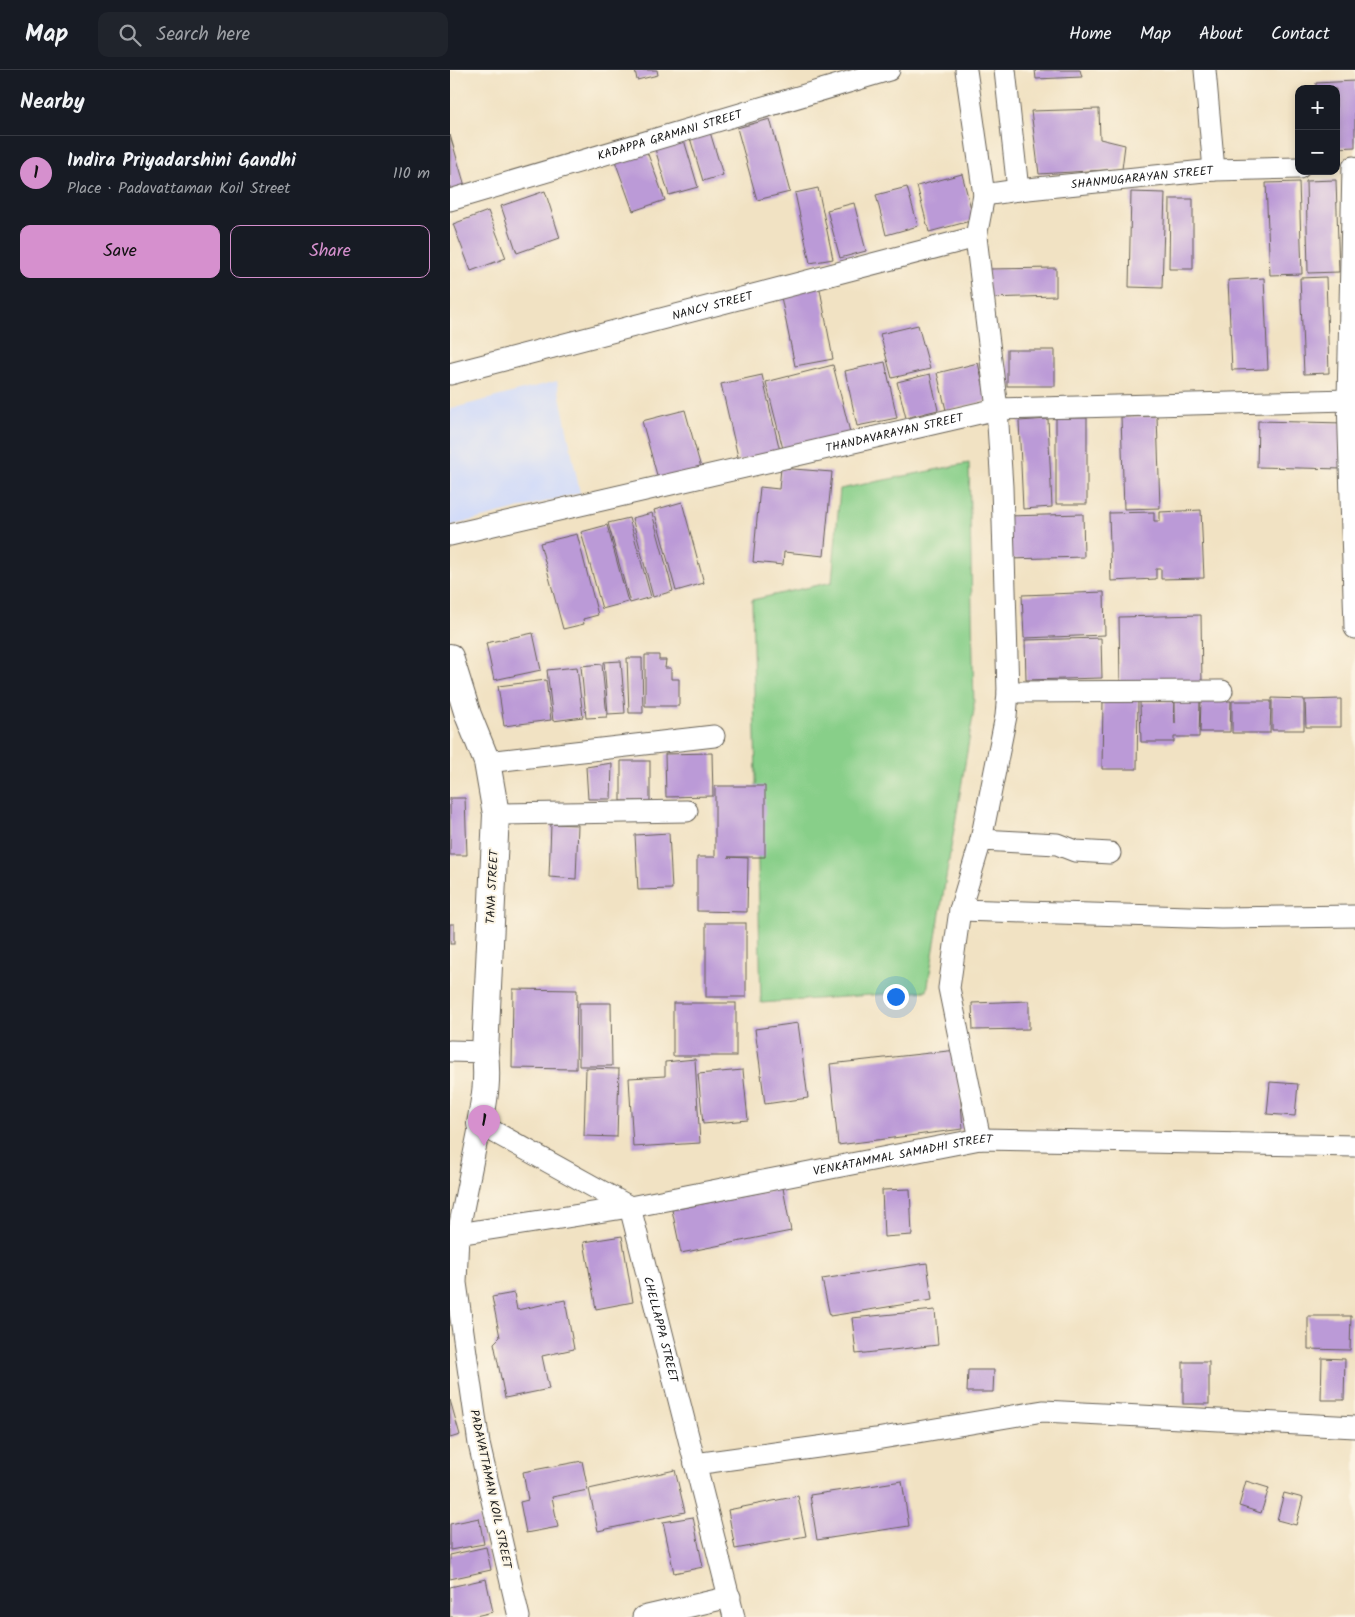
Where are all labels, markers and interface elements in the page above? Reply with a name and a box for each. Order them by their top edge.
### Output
search box [98,12,448,57]
text: Map [25,15,68,54]
text: Search here [156,20,250,50]
text: Home [1069,20,1112,49]
text: Map [1140,20,1171,49]
text: About [1199,20,1243,49]
text: Contact [1271,20,1330,49]
icon: search [116,21,144,49]
map controls [1295,85,1340,175]
button: + [1295,85,1340,130]
text: Nearby [20,86,85,119]
street label: KADAPPA GRAMANI STREET [595,105,746,166]
button: − [1295,130,1340,175]
text: Indira Priyadarshini Gandhi [67,146,296,176]
text: 1 [34,161,38,186]
text: 110 m [393,161,430,186]
street label: SHANMUGARAYAN STREET [1070,161,1216,195]
text: Place · Padavattaman Koil Street [67,176,291,201]
button: Save [20,225,220,278]
button: Share [230,225,430,278]
street label: NANCY STREET [670,286,756,326]
street label: THANDAVARAYAN STREET [824,408,967,458]
street label: TANA STREET [481,848,504,925]
your location [883,984,909,1010]
pin: 1 [468,1105,500,1146]
street label: VENKATAMMAL SAMADHI STREET [812,1130,994,1181]
street label: CHELLAPPA STREET [638,1275,683,1386]
street label: PADAVATTAMAN KOIL STREET [464,1408,517,1572]

